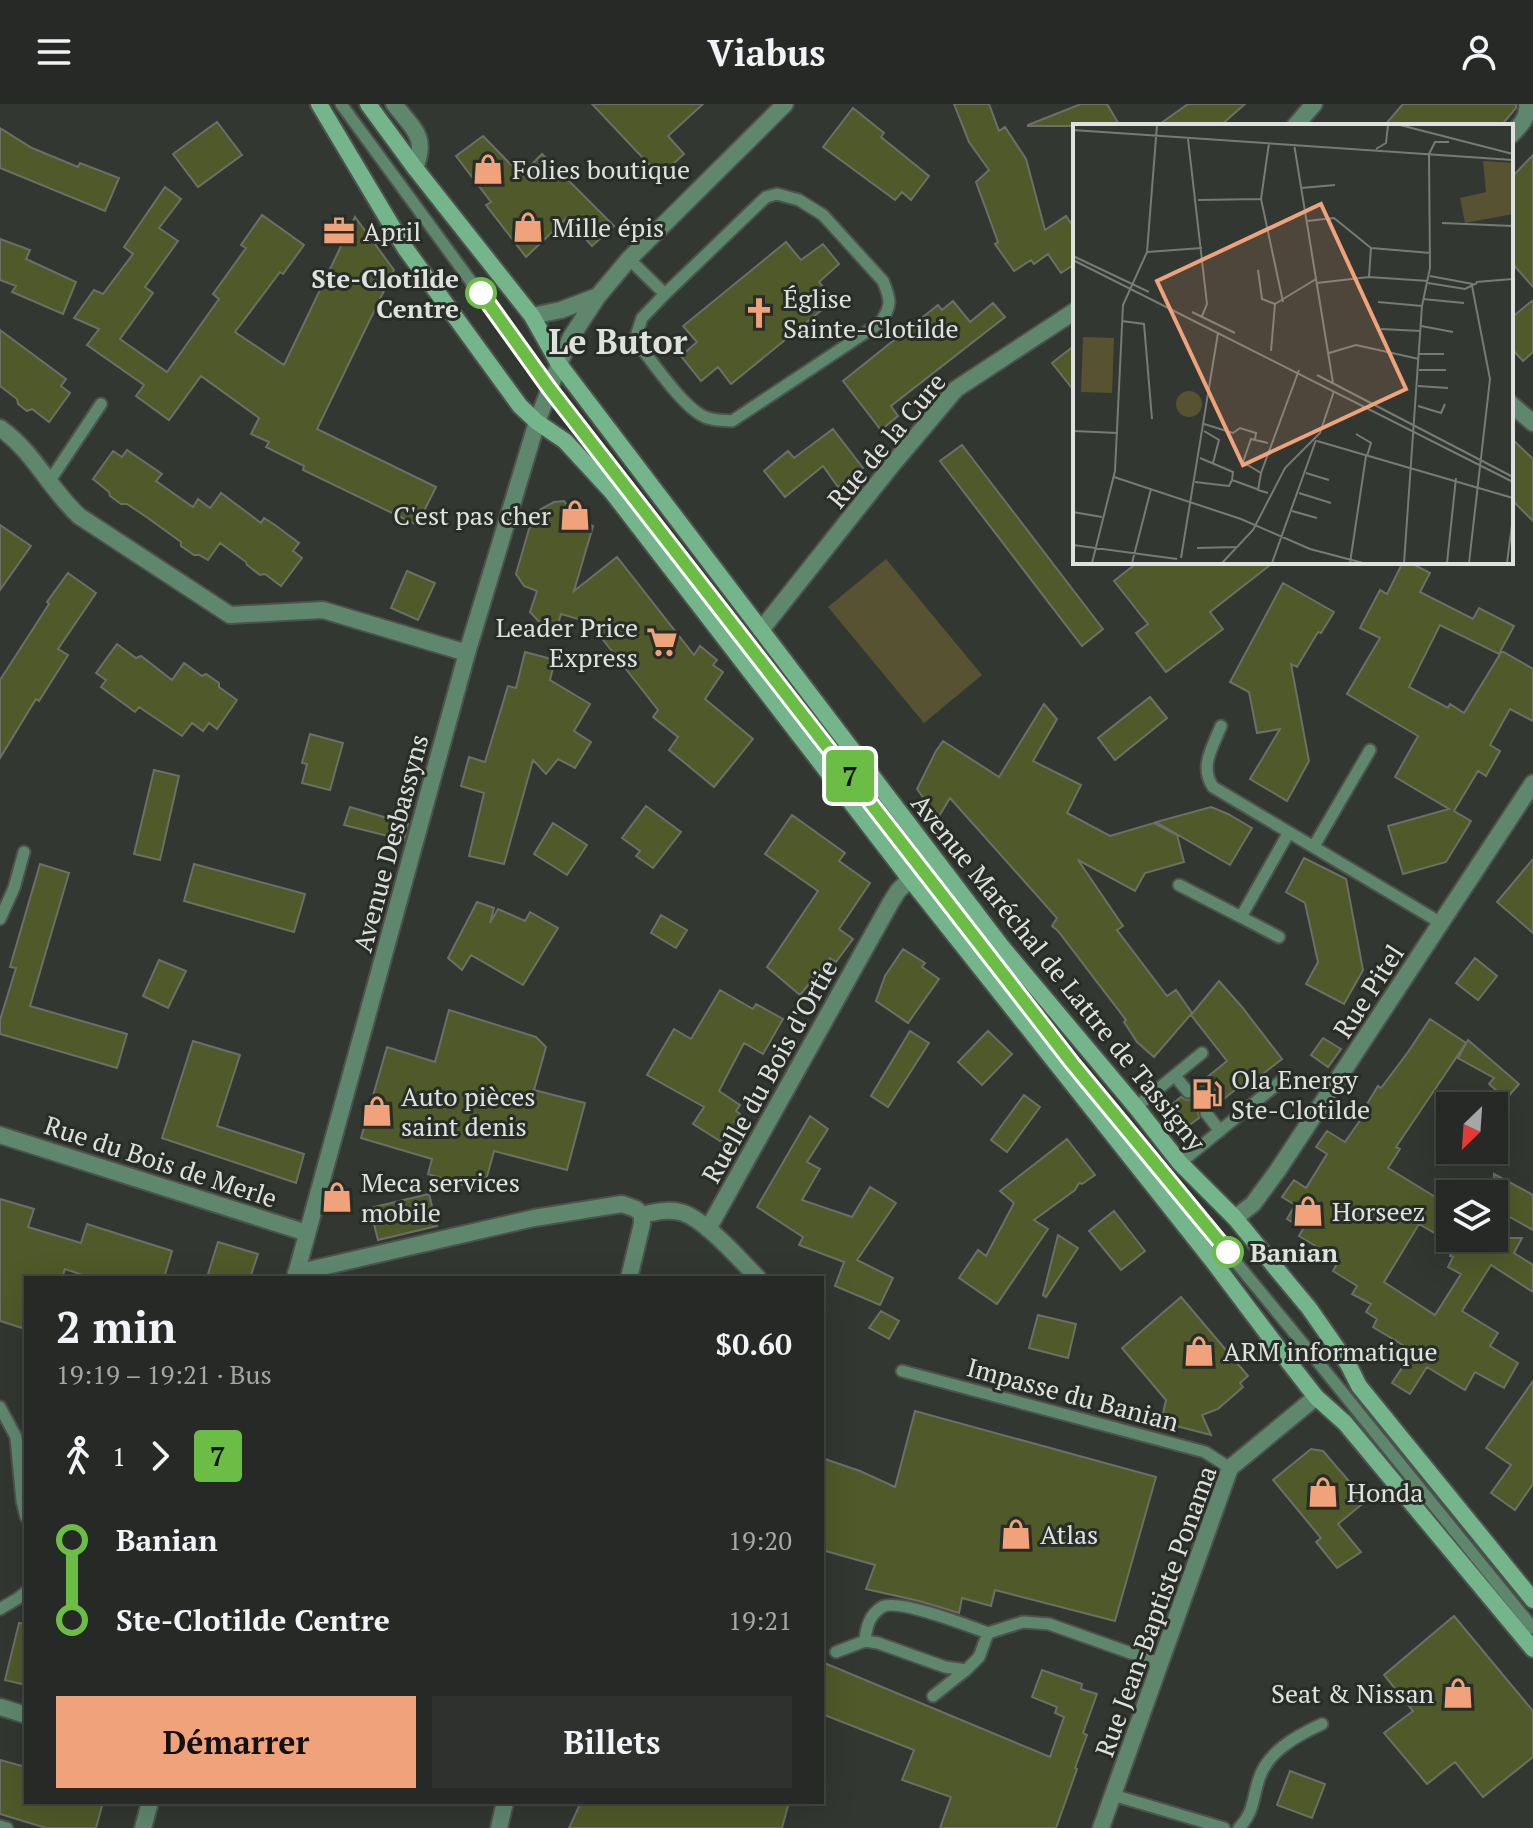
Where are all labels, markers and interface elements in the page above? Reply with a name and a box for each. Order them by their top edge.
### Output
text: Viabus [707,29,826,76]
icon: menu [32,30,76,74]
icon: person [1457,30,1501,74]
inset map [1073,124,1513,564]
shop icon: Folies boutique [471,152,505,186]
place label: Folies boutique [512,152,690,186]
shop icon: Mille épis [511,210,545,244]
place label: Mille épis [552,210,664,244]
office icon: April [322,214,356,248]
place label: April [363,214,421,248]
place label: Ste-Clotilde Centre [311,261,459,325]
marker: Ste-Clotilde Centre [466,278,496,308]
place label: Église Sainte-Clotilde [783,281,959,345]
church icon: Église Sainte-Clotilde [742,296,776,330]
district label: Le Butor [549,319,688,364]
street label: Rue de la Cure [819,365,953,515]
place label: C'est pas cher [393,498,551,532]
shop icon: C'est pas cher [558,498,592,532]
place label: Leader Price Express [496,610,638,674]
supermarket icon: Leader Price Express [645,625,679,659]
street label: Avenue Desbassyns [345,730,435,956]
line badge: 7 [824,750,876,802]
text: 7 [842,757,858,794]
street label: Avenue Maréchal de Lattre de Tassigny [904,787,1214,1158]
street label: Rue Pitel [1325,938,1411,1044]
street label: Ruelle du Bois d'Ortie [693,953,845,1189]
place label: Ola Energy Ste-Clotilde [1231,1062,1370,1126]
fuel station icon: Ola Energy Ste-Clotilde [1190,1077,1224,1111]
place label: Auto pièces saint denis [401,1079,536,1143]
north arrow [1436,1092,1508,1164]
map controls [1436,1092,1508,1252]
shop icon: Auto pièces saint denis [360,1094,394,1128]
street label: Rue du Bois de Merle [40,1107,282,1215]
place label: Meca services mobile [361,1165,520,1229]
shop icon: Meca services mobile [320,1180,354,1214]
button: layers [1436,1180,1508,1252]
shop icon: Horseez [1291,1194,1325,1228]
place label: Horseez [1332,1194,1425,1228]
place label: Banian [1250,1235,1338,1269]
marker: Banian [1213,1237,1243,1267]
text: 2 min [56,1297,176,1356]
text: $0.60 [715,1324,792,1364]
shop icon: ARM informatique [1182,1334,1216,1368]
place label: ARM informatique [1223,1334,1438,1368]
street label: Impasse du Banian [963,1349,1183,1439]
text: 19:19 – 19:21 · Bus [56,1357,272,1391]
icon: walk [56,1434,100,1478]
icon: forward [138,1434,182,1478]
text: 7 [210,1437,226,1474]
text: 1 [112,1439,126,1473]
street label: Rue Jean-Baptiste Ponama [1087,1461,1223,1761]
shop icon: Honda [1306,1475,1340,1509]
place label: Honda [1347,1475,1423,1509]
shop icon: Atlas [999,1517,1033,1551]
place label: Atlas [1040,1517,1098,1551]
text: Banian [116,1520,218,1560]
text: 19:20 [728,1523,792,1557]
text: Ste-Clotilde Centre [116,1600,390,1640]
text: 19:21 [728,1603,792,1637]
place label: Seat & Nissan [1271,1676,1434,1710]
shop icon: Seat & Nissan [1441,1676,1475,1710]
button: Démarrer [56,1696,416,1788]
button: Billets [432,1696,792,1788]

